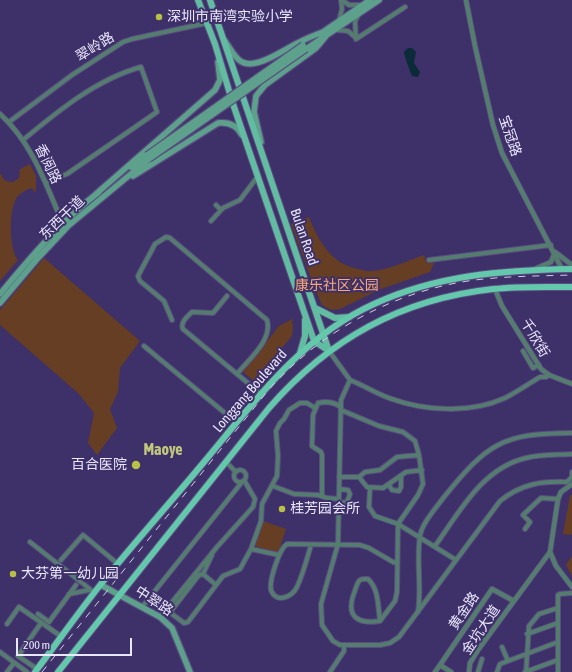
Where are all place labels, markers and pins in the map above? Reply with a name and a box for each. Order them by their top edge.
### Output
place label: 深圳市南湾实验小学 [167,9,293,25]
marker: 深圳市南湾实验小学 [154,12,164,22]
place label: 百合医院 [71,457,127,473]
marker: 百合医院 [130,459,142,471]
place label: 桂芳园会所 [290,501,360,517]
marker: 桂芳园会所 [277,504,287,514]
place label: 大芬第一幼儿园 [21,566,119,582]
marker: 大芬第一幼儿园 [8,569,18,579]

